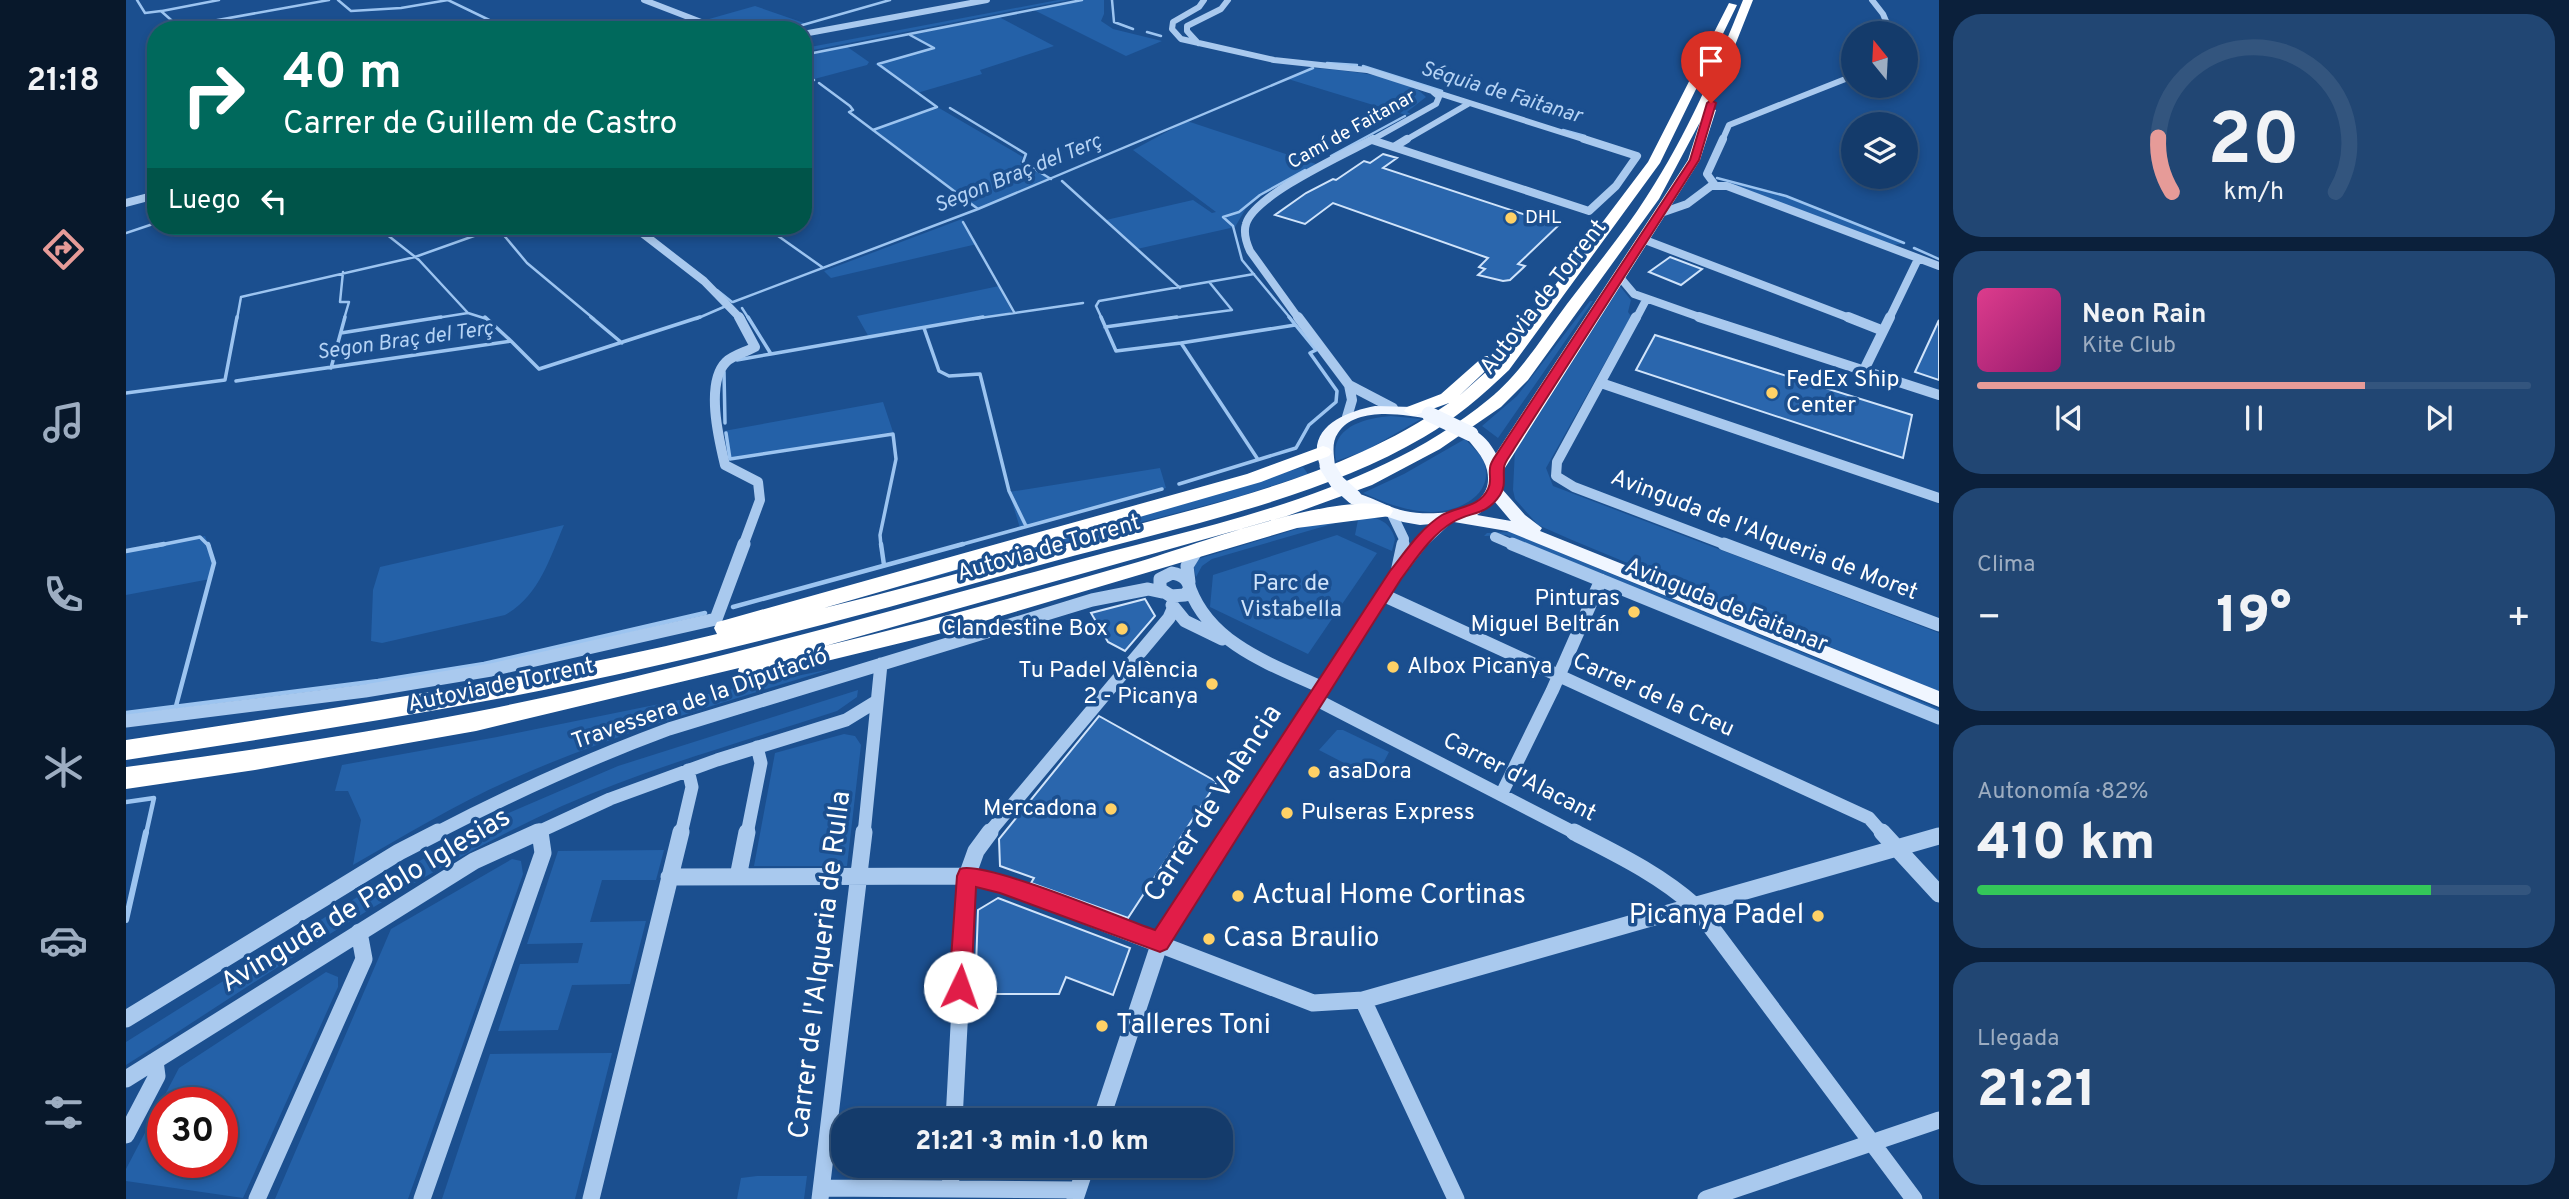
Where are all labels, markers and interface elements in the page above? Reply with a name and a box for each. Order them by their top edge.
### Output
north arrow [1841,21,1918,98]
map controls [1841,21,1918,189]
pin [1681,31,1741,103]
icon: arrive [1692,42,1730,80]
text: 40 m [283,44,402,106]
icon: right [168,49,259,140]
water label: Séquia de Faitanar [1417,56,1587,131]
text: 21:18 [26,62,100,102]
street label: Camí de Faitanar [1284,85,1421,175]
text: 20 [2208,98,2300,190]
text: Carrer de Guillem de Castro [283,105,677,145]
button: layers [1841,112,1918,189]
water label: Segon Braç del Terç [931,128,1106,220]
text: km/h [2224,176,2284,208]
icon: left [255,182,293,220]
text: Luego [168,185,241,218]
place label: DHL [1525,206,1562,230]
marker: DHL [1503,210,1519,226]
street label: Autovia de Torrent [1474,214,1614,382]
icon: directions [39,225,88,274]
text: Neon Rain [2082,299,2207,332]
water label: Segon Braç del Terç [315,315,496,367]
text: Kite Club [2082,332,2176,361]
place label: FedEx Ship Center [1786,366,1899,421]
marker: FedEx Ship Center [1764,385,1780,401]
icon: music [39,398,88,447]
icon: previous [2050,399,2088,437]
icon: pause [2235,399,2273,437]
icon: next [2420,399,2458,437]
street label: Avinguda de l'Alqueria de Moret [1606,464,1922,608]
street label: Autovia de Torrent [954,509,1144,589]
text: Clima [1977,551,2035,580]
street label: Avinguda de Faitanar [1620,552,1832,660]
icon: phone [39,570,88,619]
park label: Parc de Vistabella [1240,570,1342,625]
place label: Pinturas Miguel Beltrán [1471,585,1620,640]
text: 19° [2216,585,2292,651]
text: − [1977,595,2002,644]
text: + [2506,595,2531,644]
marker: Pinturas Miguel Beltrán [1626,604,1642,620]
place label: Clandestine Box [941,615,1108,644]
marker: Clandestine Box [1114,621,1130,637]
street label: Travessera de la Diputació [568,643,832,757]
street label: Carrer de la Creu [1568,647,1738,745]
street label: Autovia de Torrent [405,652,597,720]
place label: Albox Picanya [1407,653,1552,682]
place label: Tu Padel València 2 - Picanya [1018,657,1198,712]
marker: Albox Picanya [1385,659,1401,675]
marker: Tu Padel València 2 - Picanya [1204,676,1220,692]
street label: Carrer de València [1137,698,1291,910]
street label: Carrer d'Alacant [1437,727,1601,829]
icon: climate [39,743,88,792]
place label: asaDora [1328,758,1412,787]
marker: asaDora [1306,764,1322,780]
text: Autonomía · 82% [1977,778,2149,807]
street label: Carrer de l'Alqueria de Rulla [782,789,860,1141]
place label: Mercadona [983,795,1097,824]
place label: Pulseras Express [1301,799,1475,828]
street label: Avinguda de Pablo Iglesias [214,800,518,1002]
marker: Mercadona [1103,801,1119,817]
marker: Pulseras Express [1279,805,1295,821]
text: 410 km [1977,812,2155,878]
place label: Actual Home Cortinas [1252,878,1526,914]
marker: Actual Home Cortinas [1230,888,1246,904]
place label: Picanya Padel [1629,898,1804,934]
marker: Picanya Padel [1810,908,1826,924]
icon: car [39,916,88,965]
place label: Casa Braulio [1223,921,1379,957]
marker: Casa Braulio [1201,931,1217,947]
position arrow [923,950,997,1024]
place label: Talleres Toni [1116,1008,1271,1044]
marker: Talleres Toni [1094,1018,1110,1034]
text: Llegada [1977,1025,2059,1054]
text: 21:21 [1977,1059,2096,1125]
speed limit sign: 30 [147,1087,238,1178]
icon: filters [39,1088,88,1137]
text: 21:21 · 3 min · 1.0 km [915,1126,1149,1159]

